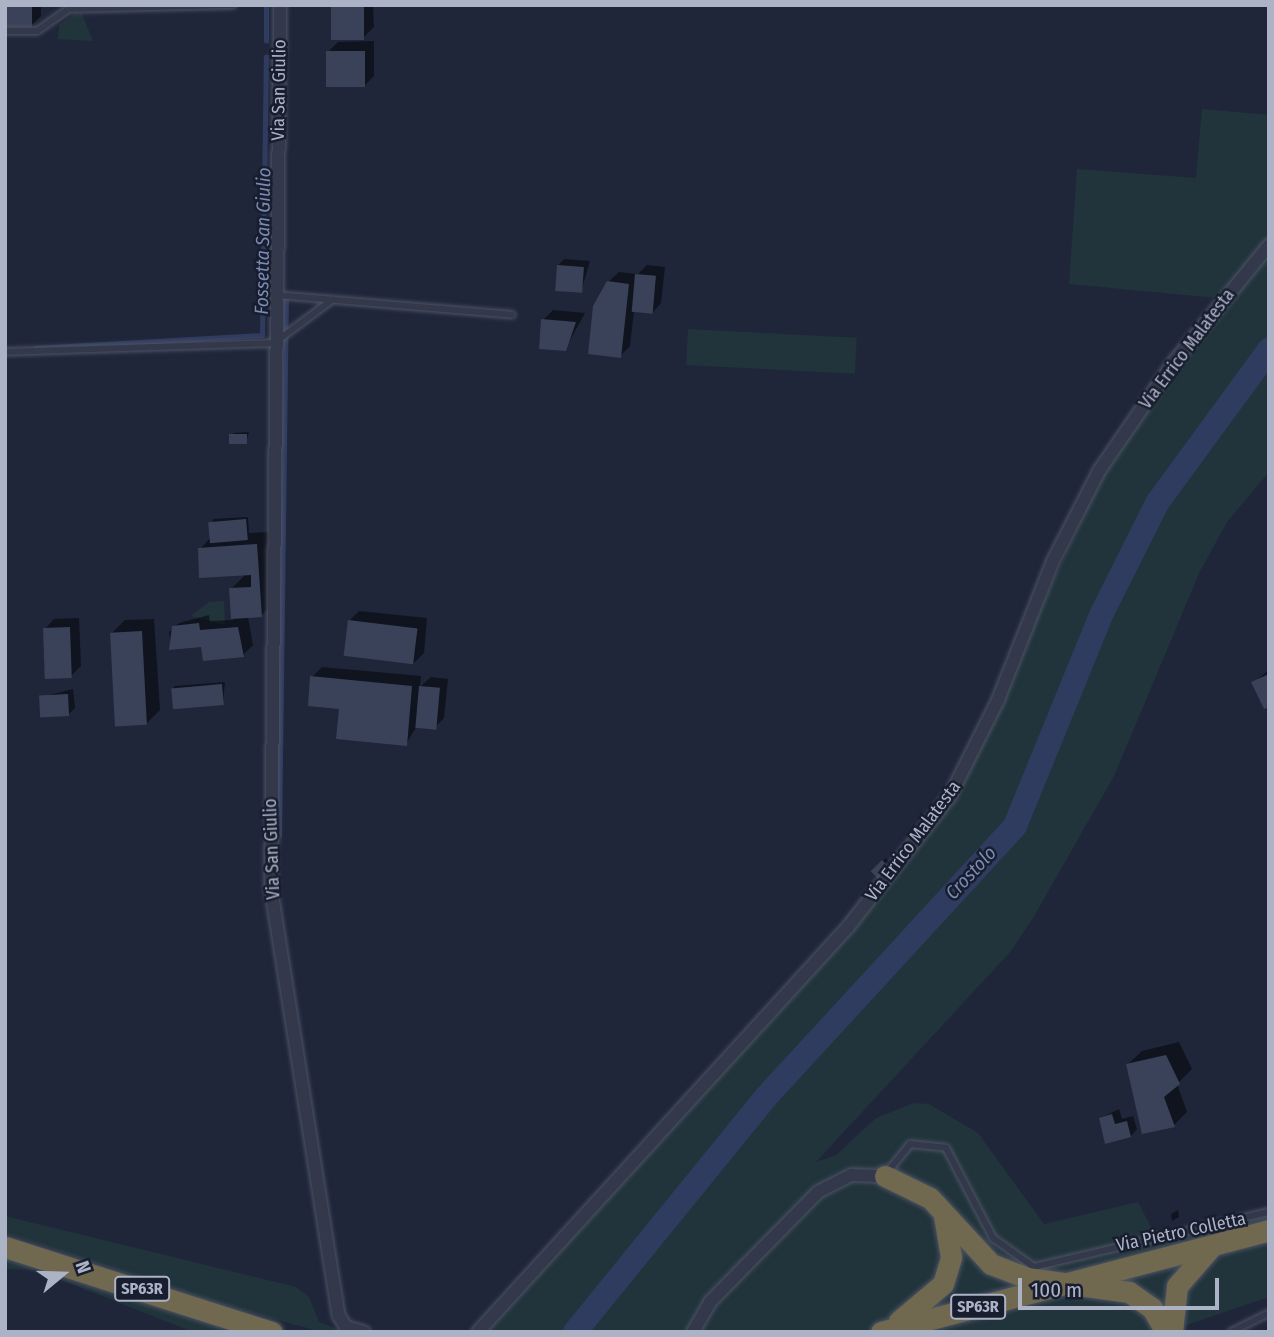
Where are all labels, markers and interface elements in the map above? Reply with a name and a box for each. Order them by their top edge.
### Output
street label: Via San Giulio [267,39,291,141]
water label: Fossetta San Giulio [250,167,276,315]
street label: Via Errico Malatesta [1135,285,1239,413]
street label: Via Errico Malatesta [861,777,965,905]
street label: Via San Giulio [259,798,285,900]
water label: Crostolo [941,842,1001,904]
street label: Via Pietro Colletta [1114,1208,1248,1256]
north arrow [28,1239,98,1309]
text: N [71,1258,96,1276]
scale bar [1022,1264,1223,1308]
road number: SP63R [114,1276,170,1302]
text: 100 m [1031,1277,1082,1303]
road number: SP63R [950,1294,1006,1320]

